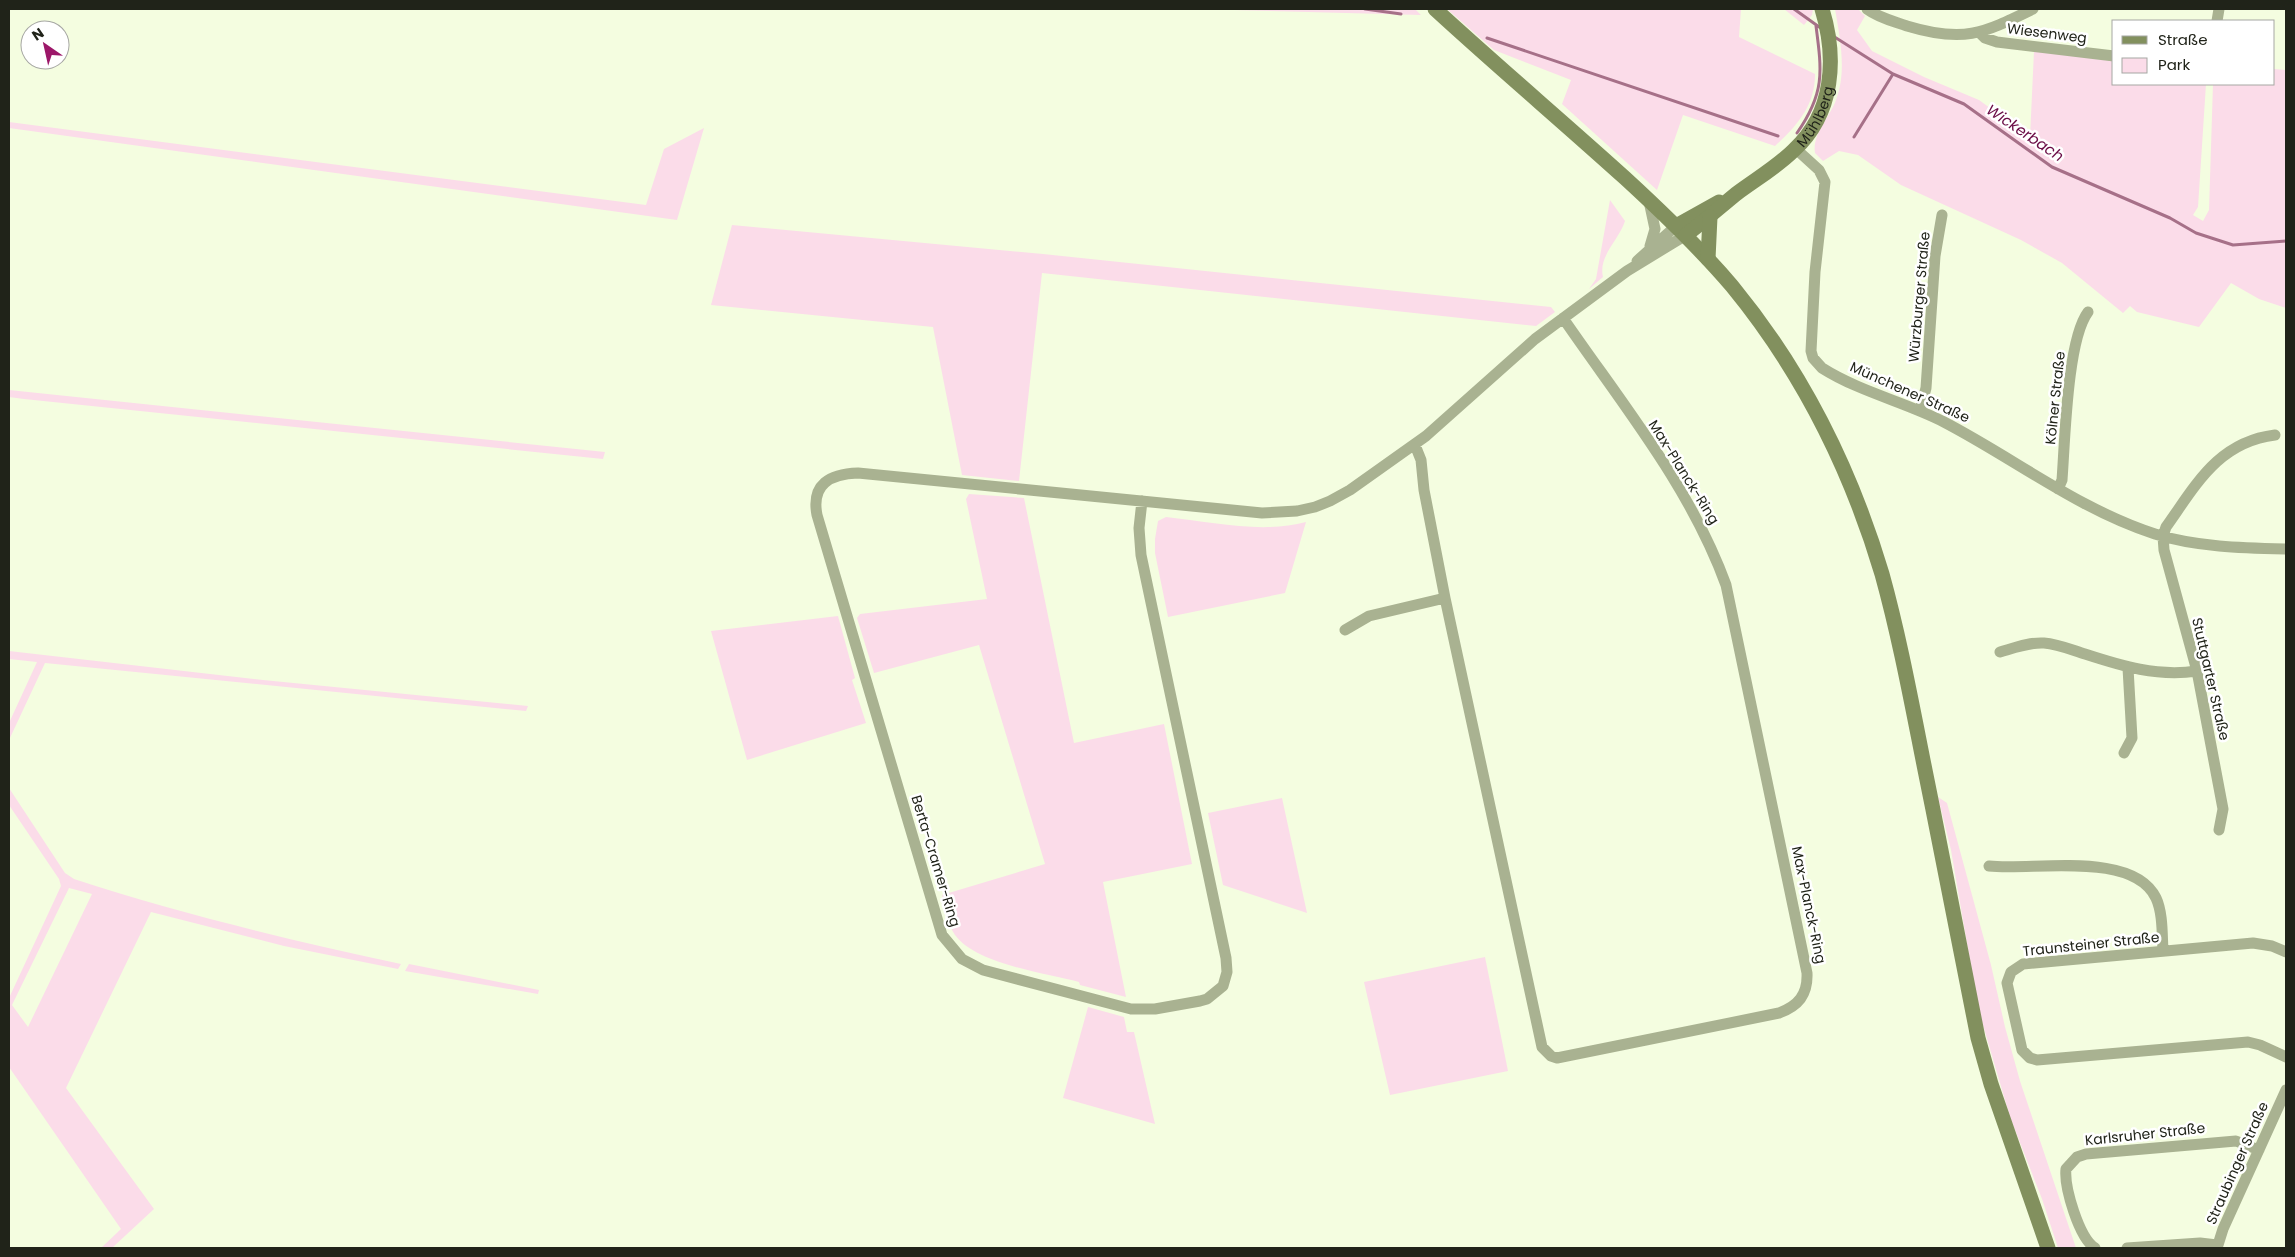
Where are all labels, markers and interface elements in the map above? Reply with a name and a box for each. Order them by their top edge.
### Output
street label: Wiesenweg [2006,18,2088,48]
north arrow [20,20,70,70]
legend [2112,20,2275,85]
text: N [28,23,48,45]
text: Straße [2158,29,2208,50]
text: Park [2158,54,2190,75]
street label: Mühlberg [1792,84,1838,151]
water label: Wickerbach [1982,99,2068,166]
street label: Würzburger Straße [1903,230,1935,363]
street label: Kölner Straße [2040,350,2070,446]
street label: Münchener Straße [1847,357,1973,427]
street label: Max-Planck-Ring [1644,416,1724,528]
street label: Stuttgarter Straße [2187,616,2235,743]
street label: Berta-Cramer-Ring [906,793,966,929]
street label: Max-Planck-Ring [1787,844,1831,966]
street label: Traunsteiner Straße [2022,927,2161,961]
street label: Straubinger Straße [2201,1098,2273,1227]
street label: Karlsruher Straße [2084,1118,2206,1150]

